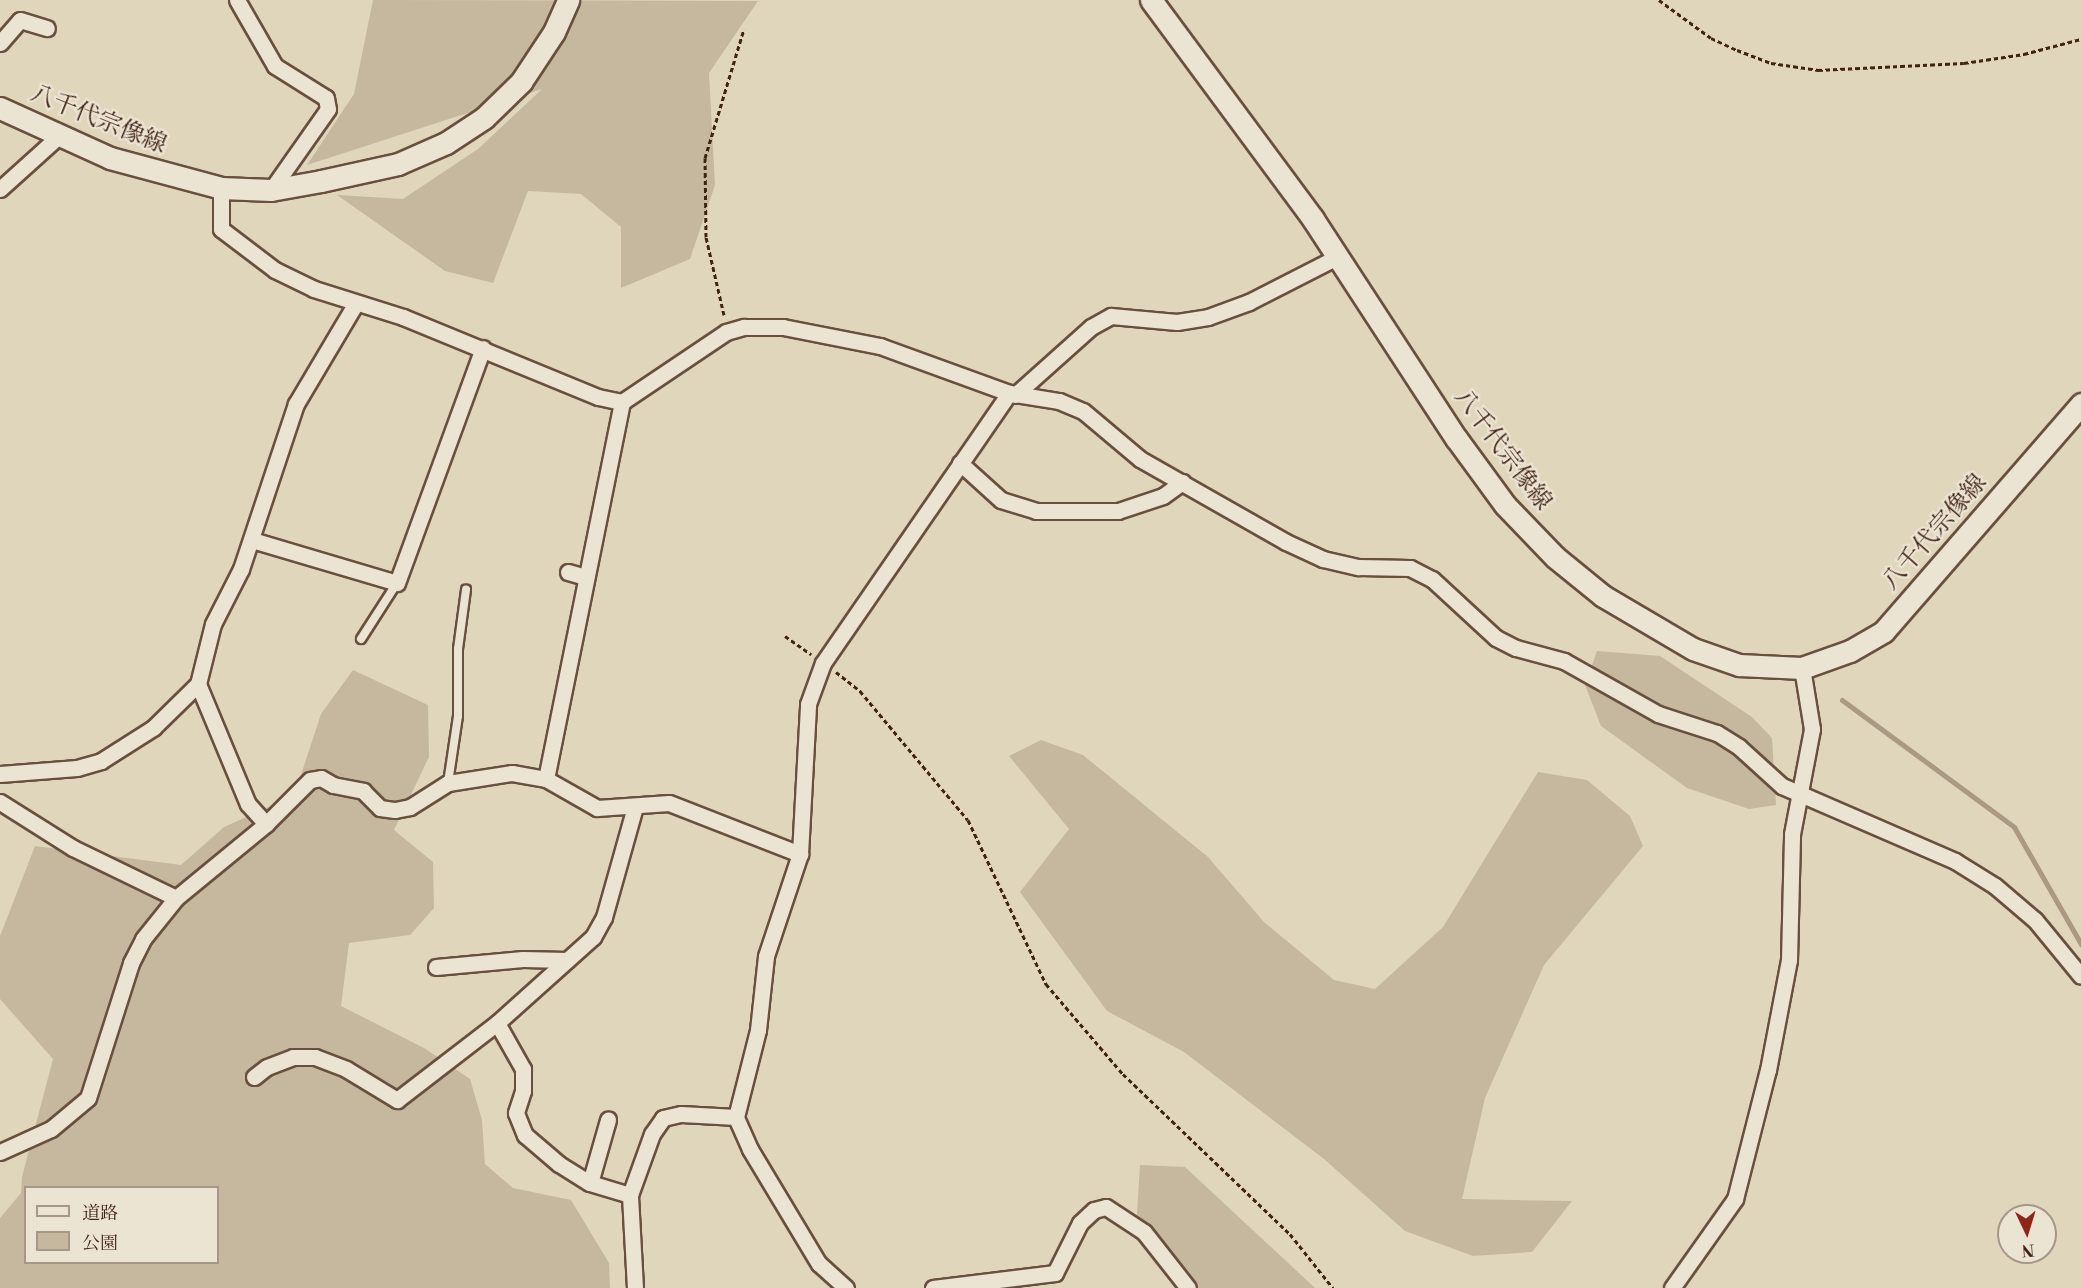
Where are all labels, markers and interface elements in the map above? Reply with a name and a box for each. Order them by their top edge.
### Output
street label: 八千代宗像線 [26,80,170,160]
street label: 八千代宗像線 [1447,384,1557,516]
street label: 八千代宗像線 [1877,469,1993,597]
legend [24,1186,219,1264]
text: 道路 [82,1202,118,1225]
north arrow [1997,1204,2057,1264]
text: 公園 [82,1232,118,1255]
text: N [2021,1240,2035,1260]

